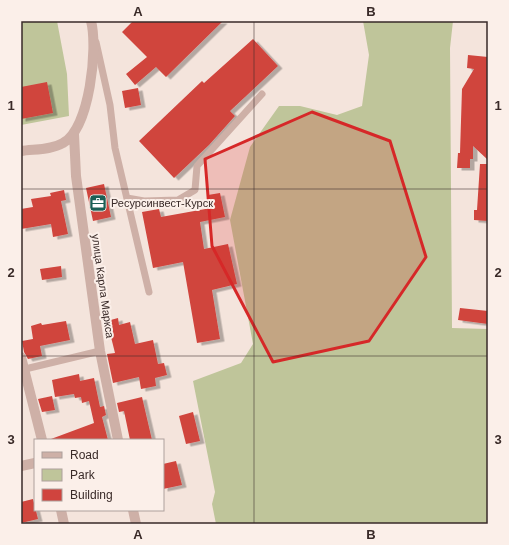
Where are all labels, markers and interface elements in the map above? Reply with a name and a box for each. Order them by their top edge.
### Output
text: A [133,4,143,19]
text: B [366,4,376,19]
text: 1 [7,98,15,113]
text: 1 [494,98,502,113]
office icon: Ресурсинвест-Курск [88,193,108,213]
place label: Ресурсинвест-Курск [111,197,213,209]
street label: улица Карла Маркса [90,233,116,340]
text: 2 [7,265,15,280]
text: 2 [494,265,502,280]
text: 3 [7,432,15,447]
text: 3 [494,432,502,447]
legend [34,439,164,511]
text: Road [70,448,99,462]
text: Park [70,468,96,482]
text: Building [70,488,113,502]
text: A [133,527,143,542]
text: B [366,527,376,542]

